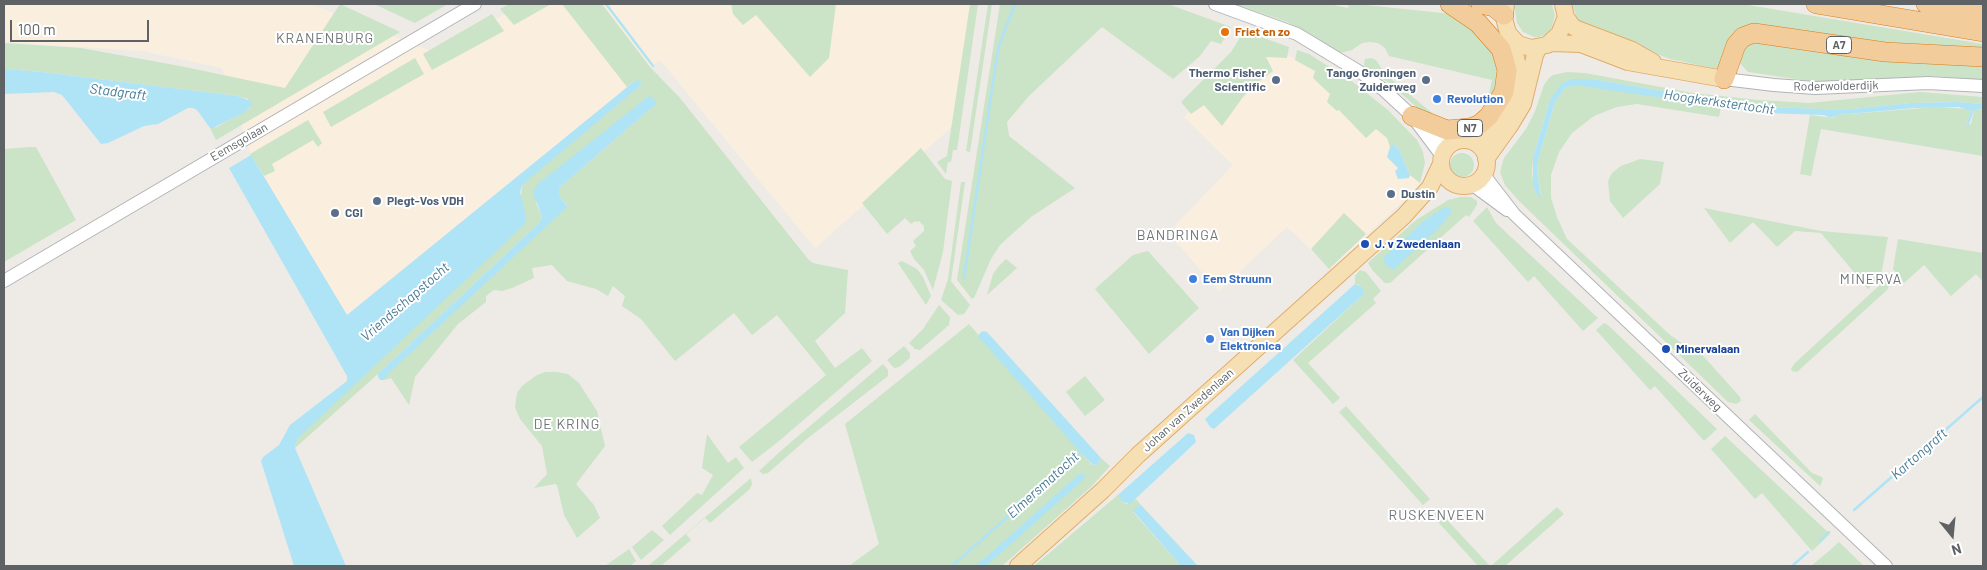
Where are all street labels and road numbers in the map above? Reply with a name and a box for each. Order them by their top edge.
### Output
road number: A7 [1826,36,1852,54]
street label: Roderwolderdijk [1793,78,1879,94]
street label: Eemsgolaan [208,120,270,164]
road number: N7 [1458,120,1482,136]
street label: Johan van Zwedenlaan [1139,365,1237,455]
street label: Zuiderweg [1675,366,1725,414]

